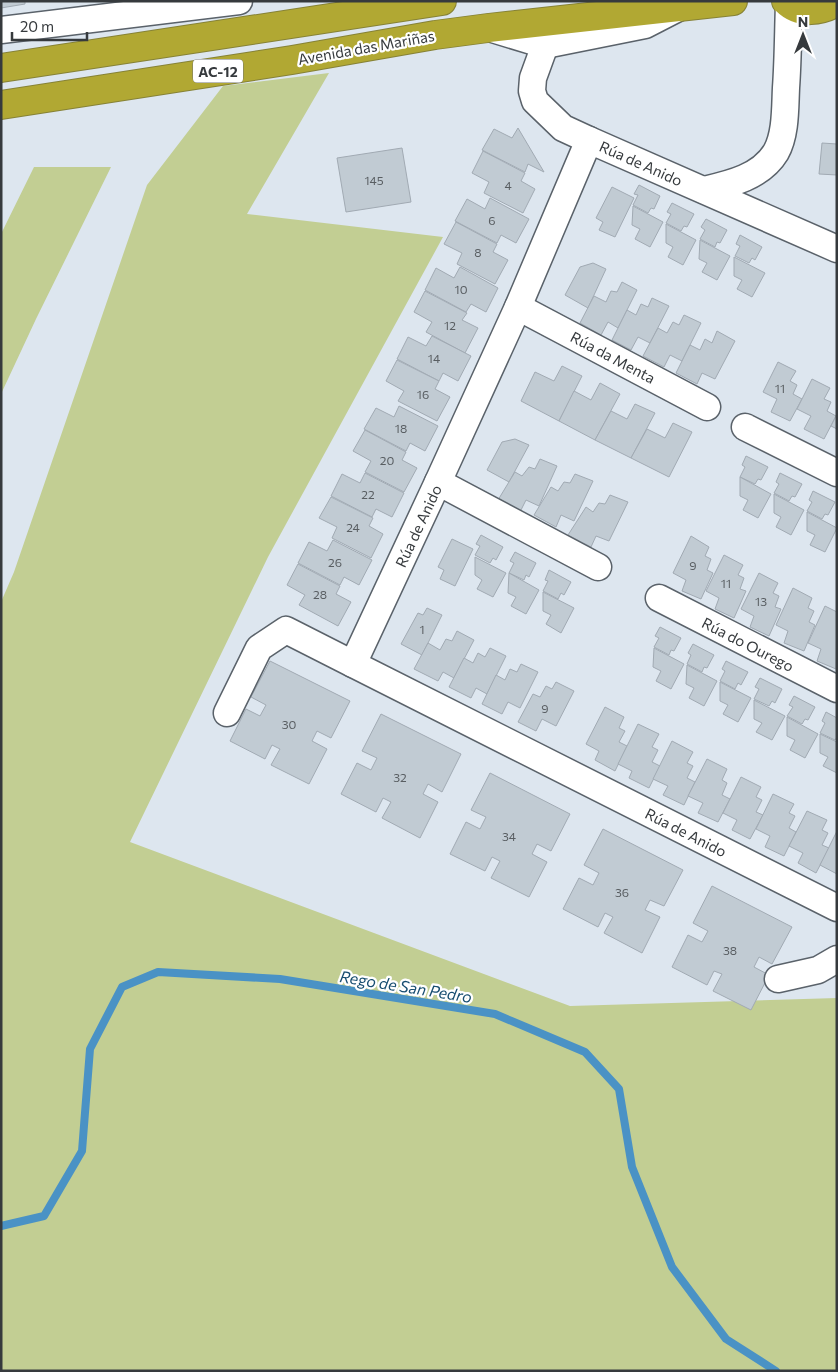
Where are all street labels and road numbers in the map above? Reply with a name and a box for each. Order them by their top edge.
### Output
street label: Avenida das Mariñas [296,26,436,68]
road number: AC-12 [193,59,243,82]
street label: Rúa de Anido [597,137,685,189]
street label: Rúa da Menta [568,327,658,387]
street label: Rúa de Anido [391,482,445,570]
street label: Rúa do Ourego [699,613,797,675]
street label: Rúa de Anido [642,804,730,860]

